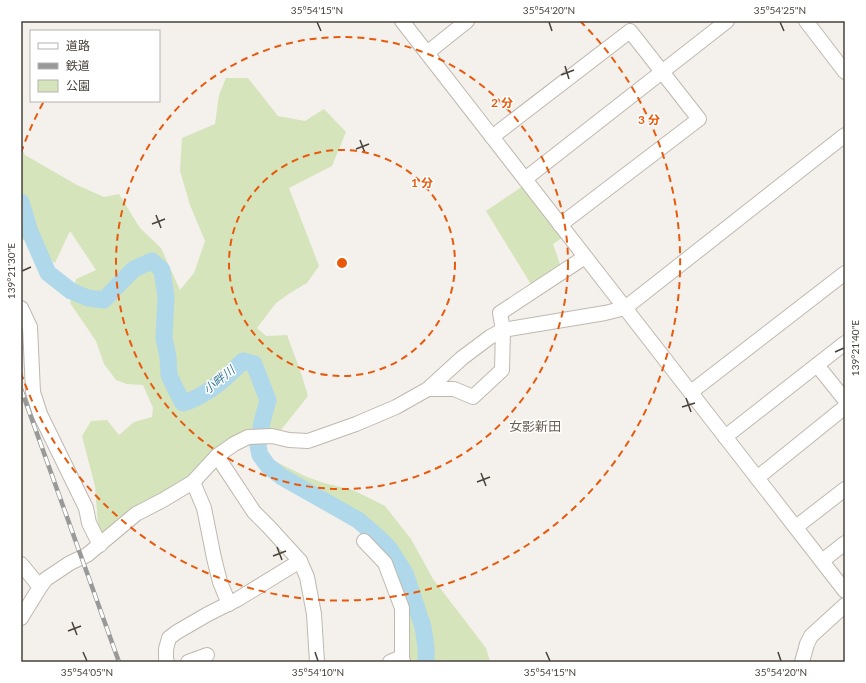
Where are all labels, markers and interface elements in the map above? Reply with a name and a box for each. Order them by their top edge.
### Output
text: 35°54'15"N [291,4,343,16]
text: 35°54'20"N [523,4,575,16]
text: 35°54'25"N [754,4,806,16]
legend [30,30,160,102]
text: 道路 [66,38,90,53]
text: 鉄道 [66,58,90,73]
text: 公園 [66,78,90,93]
text: 2 分 [491,95,513,110]
text: 3 分 [638,112,660,127]
text: 1 分 [411,175,433,190]
text: 139°21'30"E [5,243,17,299]
centre of rings [335,256,349,270]
text: 139°21'40"E [849,320,861,376]
water label: 小畔川 [200,361,239,397]
district label: 女影新田 [509,418,561,434]
text: 35°54'05"N [61,666,113,678]
text: 35°54'10"N [292,666,344,678]
text: 35°54'15"N [524,666,576,678]
text: 35°54'20"N [755,666,807,678]

